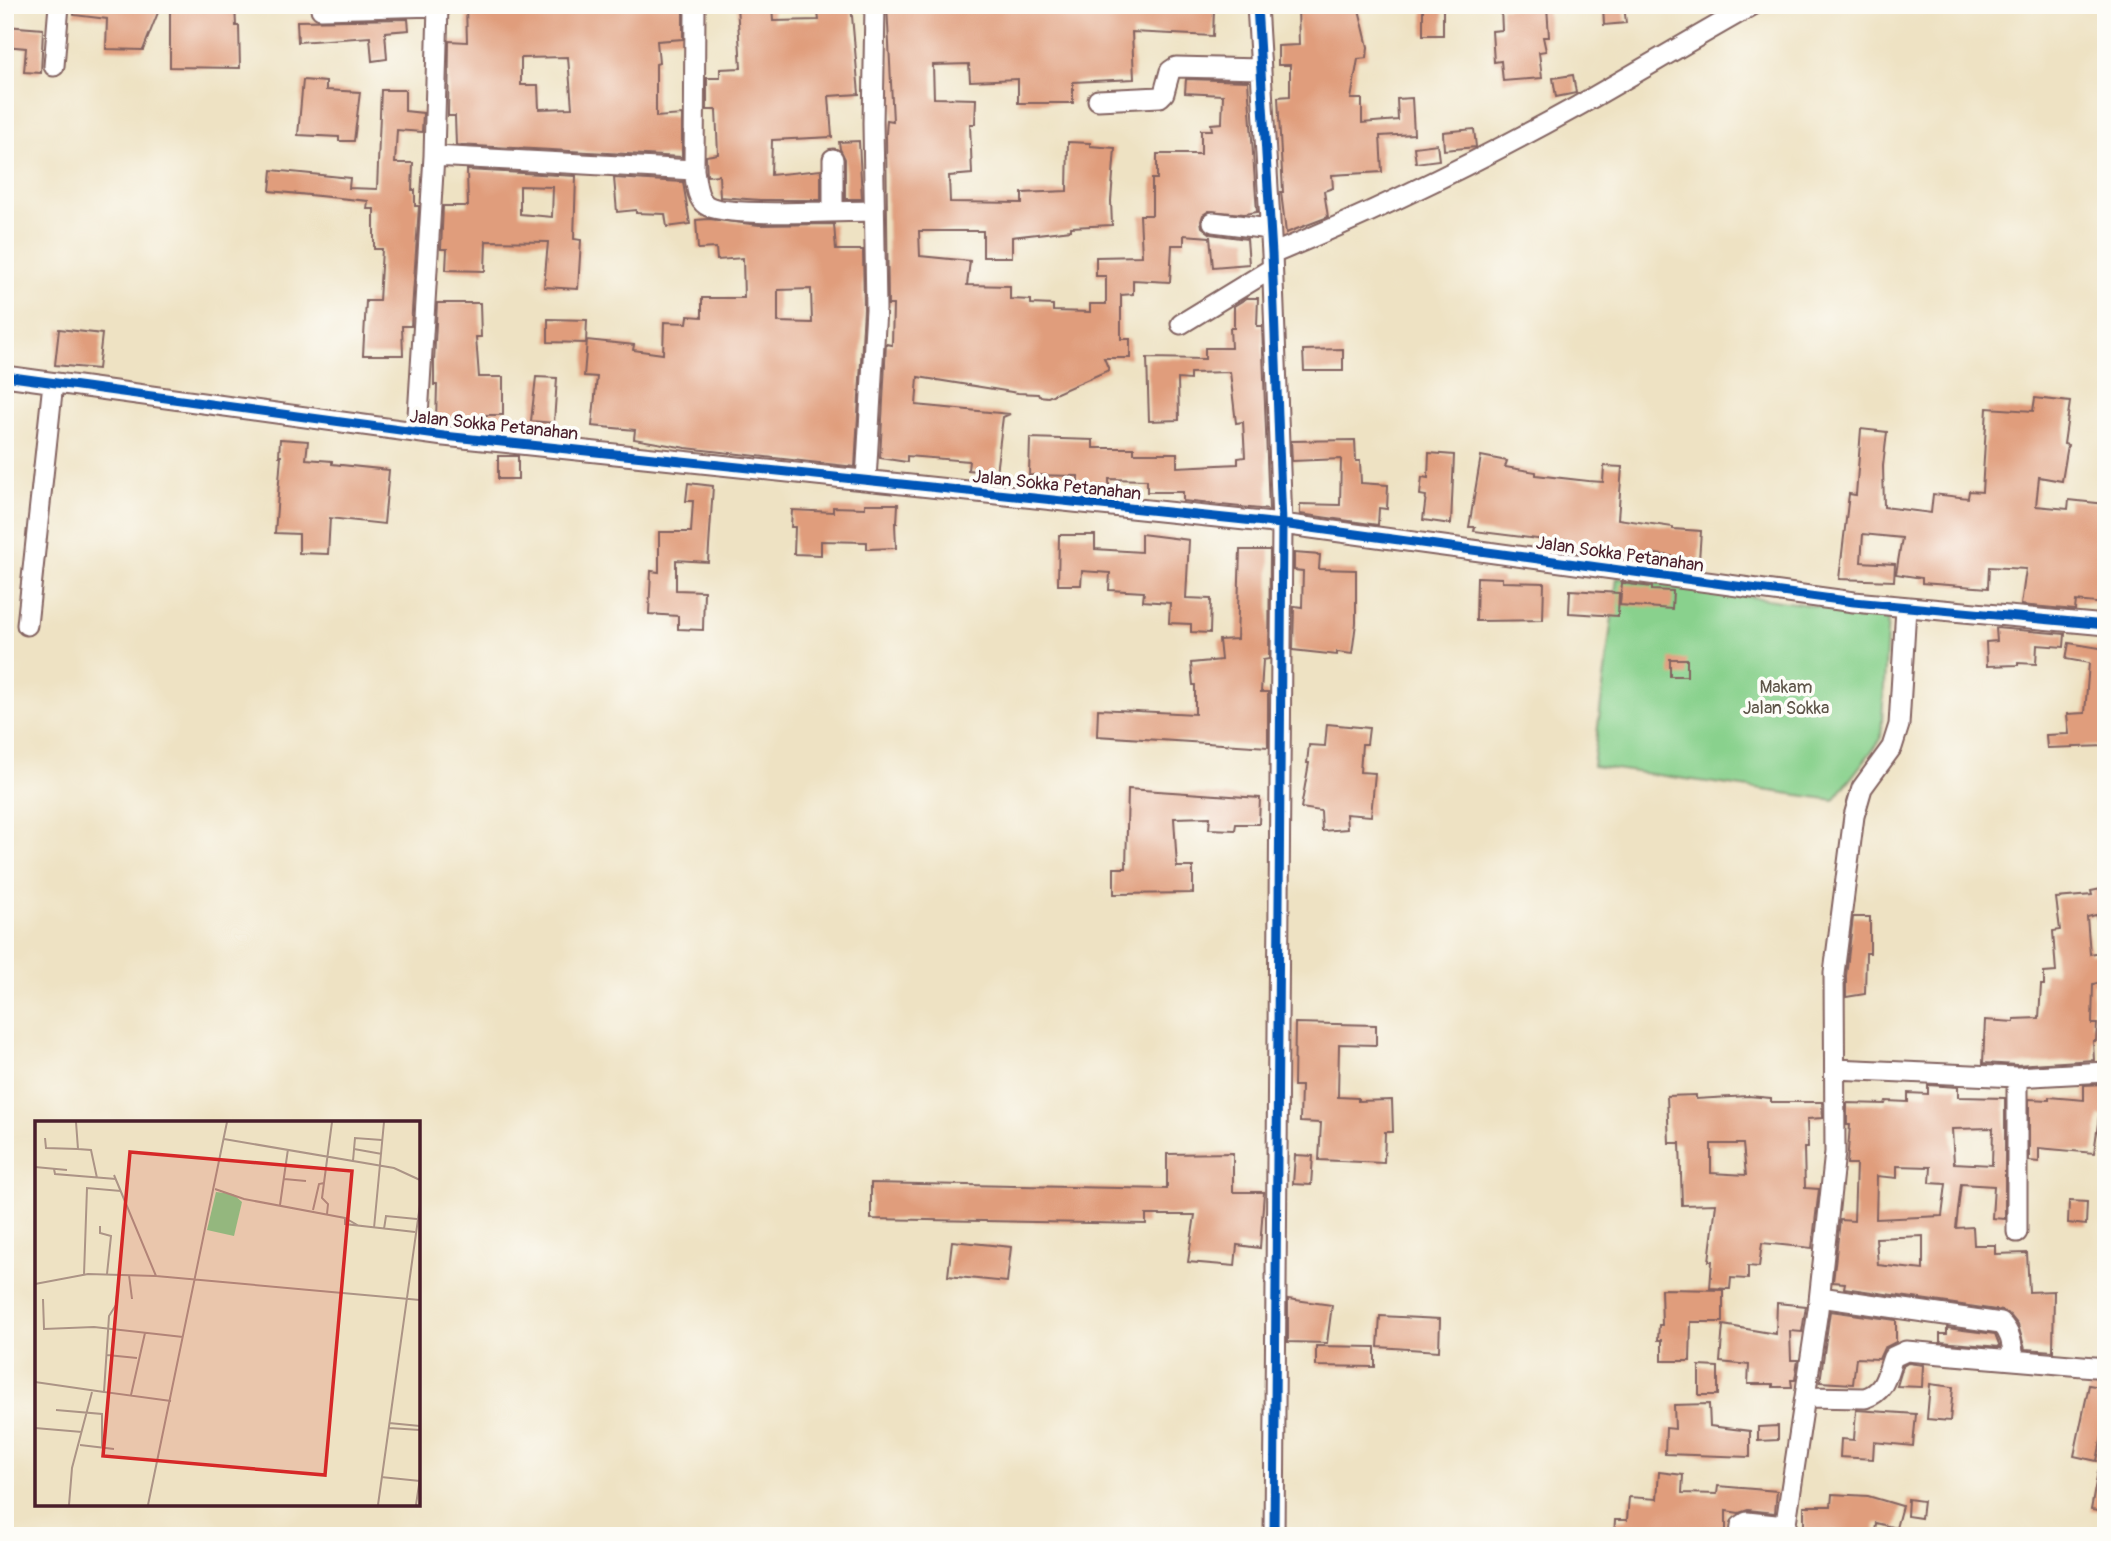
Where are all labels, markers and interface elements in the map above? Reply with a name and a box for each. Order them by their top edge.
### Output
street label: Jalan Sokka Petanahan [408,405,579,446]
street label: Jalan Sokka Petanahan [971,465,1142,506]
street label: Jalan Sokka Petanahan [1534,531,1705,578]
park label: Makam Jalan Sokka [1743,676,1829,720]
inset map [35,1121,420,1506]

